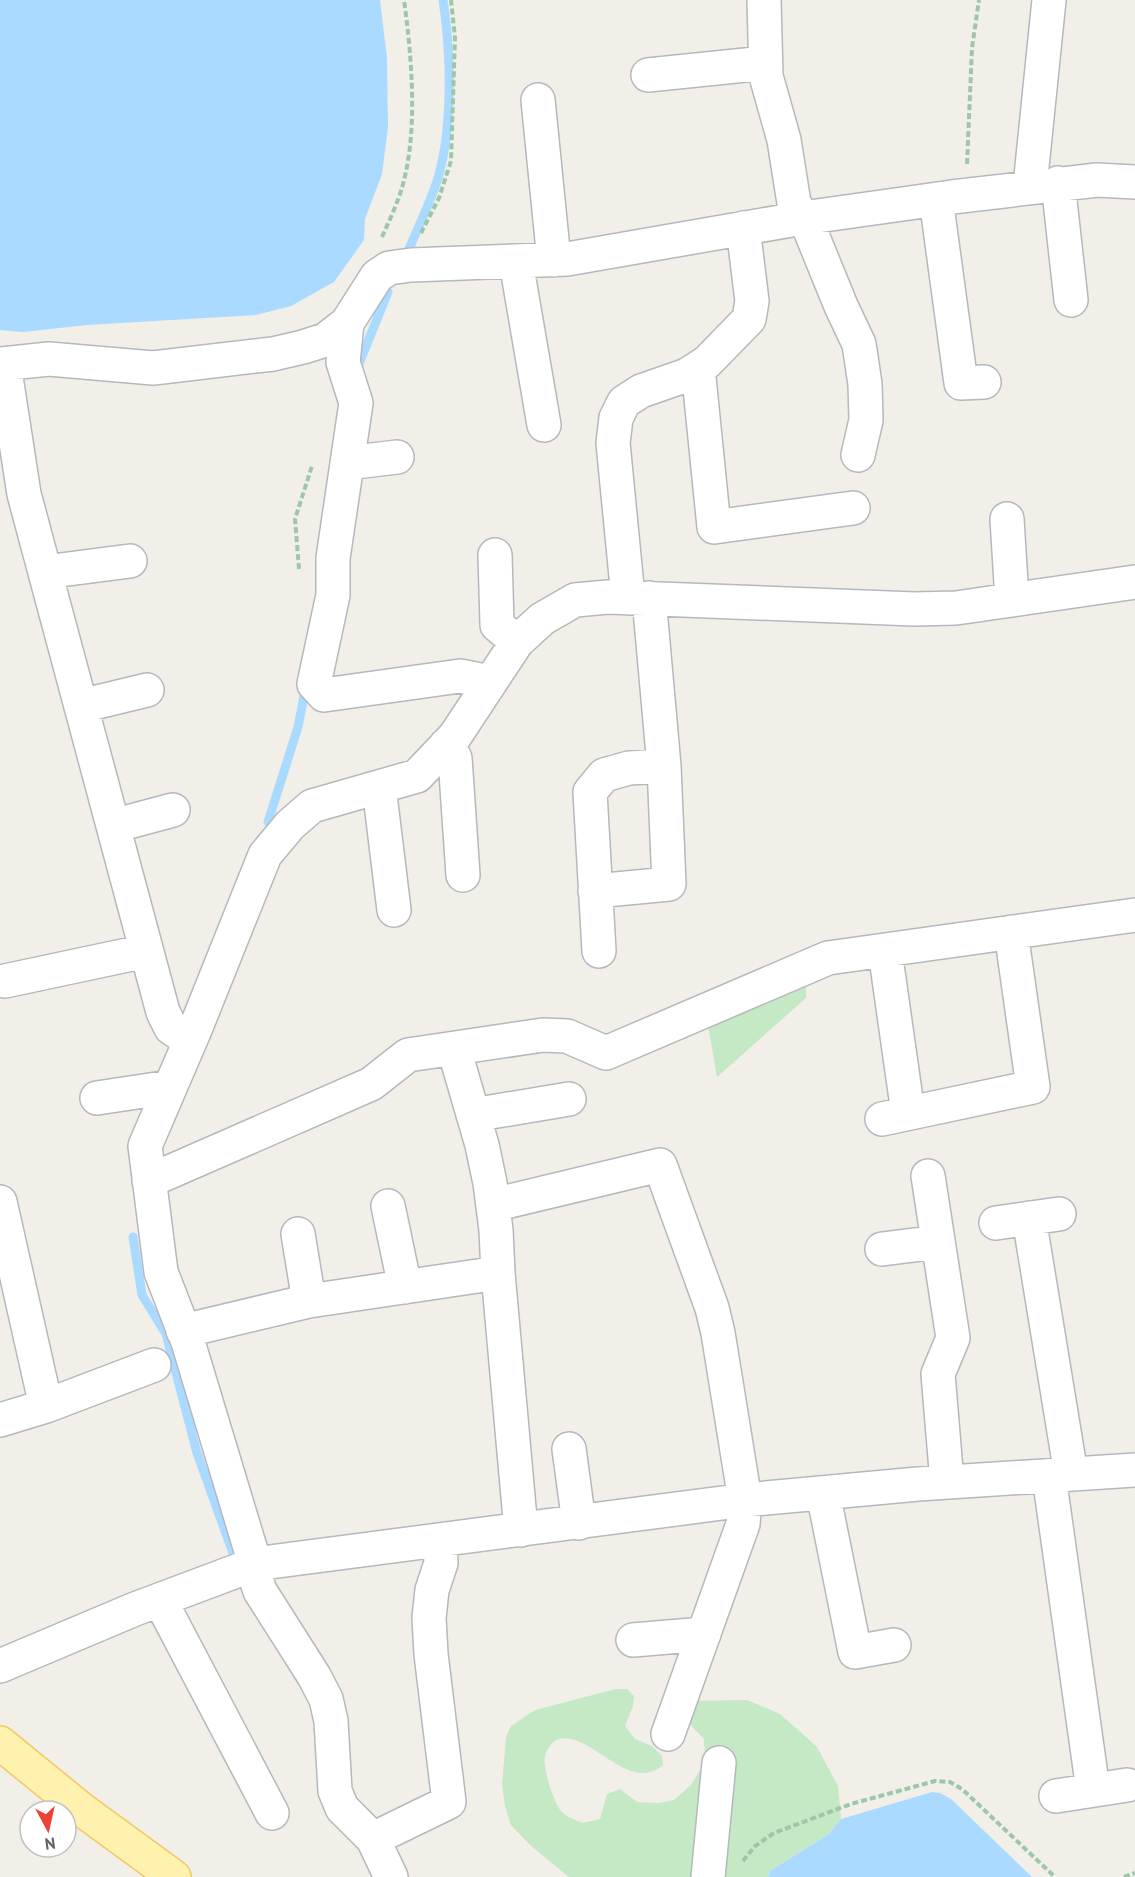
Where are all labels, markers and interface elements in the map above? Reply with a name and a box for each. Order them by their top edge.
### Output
north arrow [18,1799,78,1859]
text: N [43,1833,57,1854]

